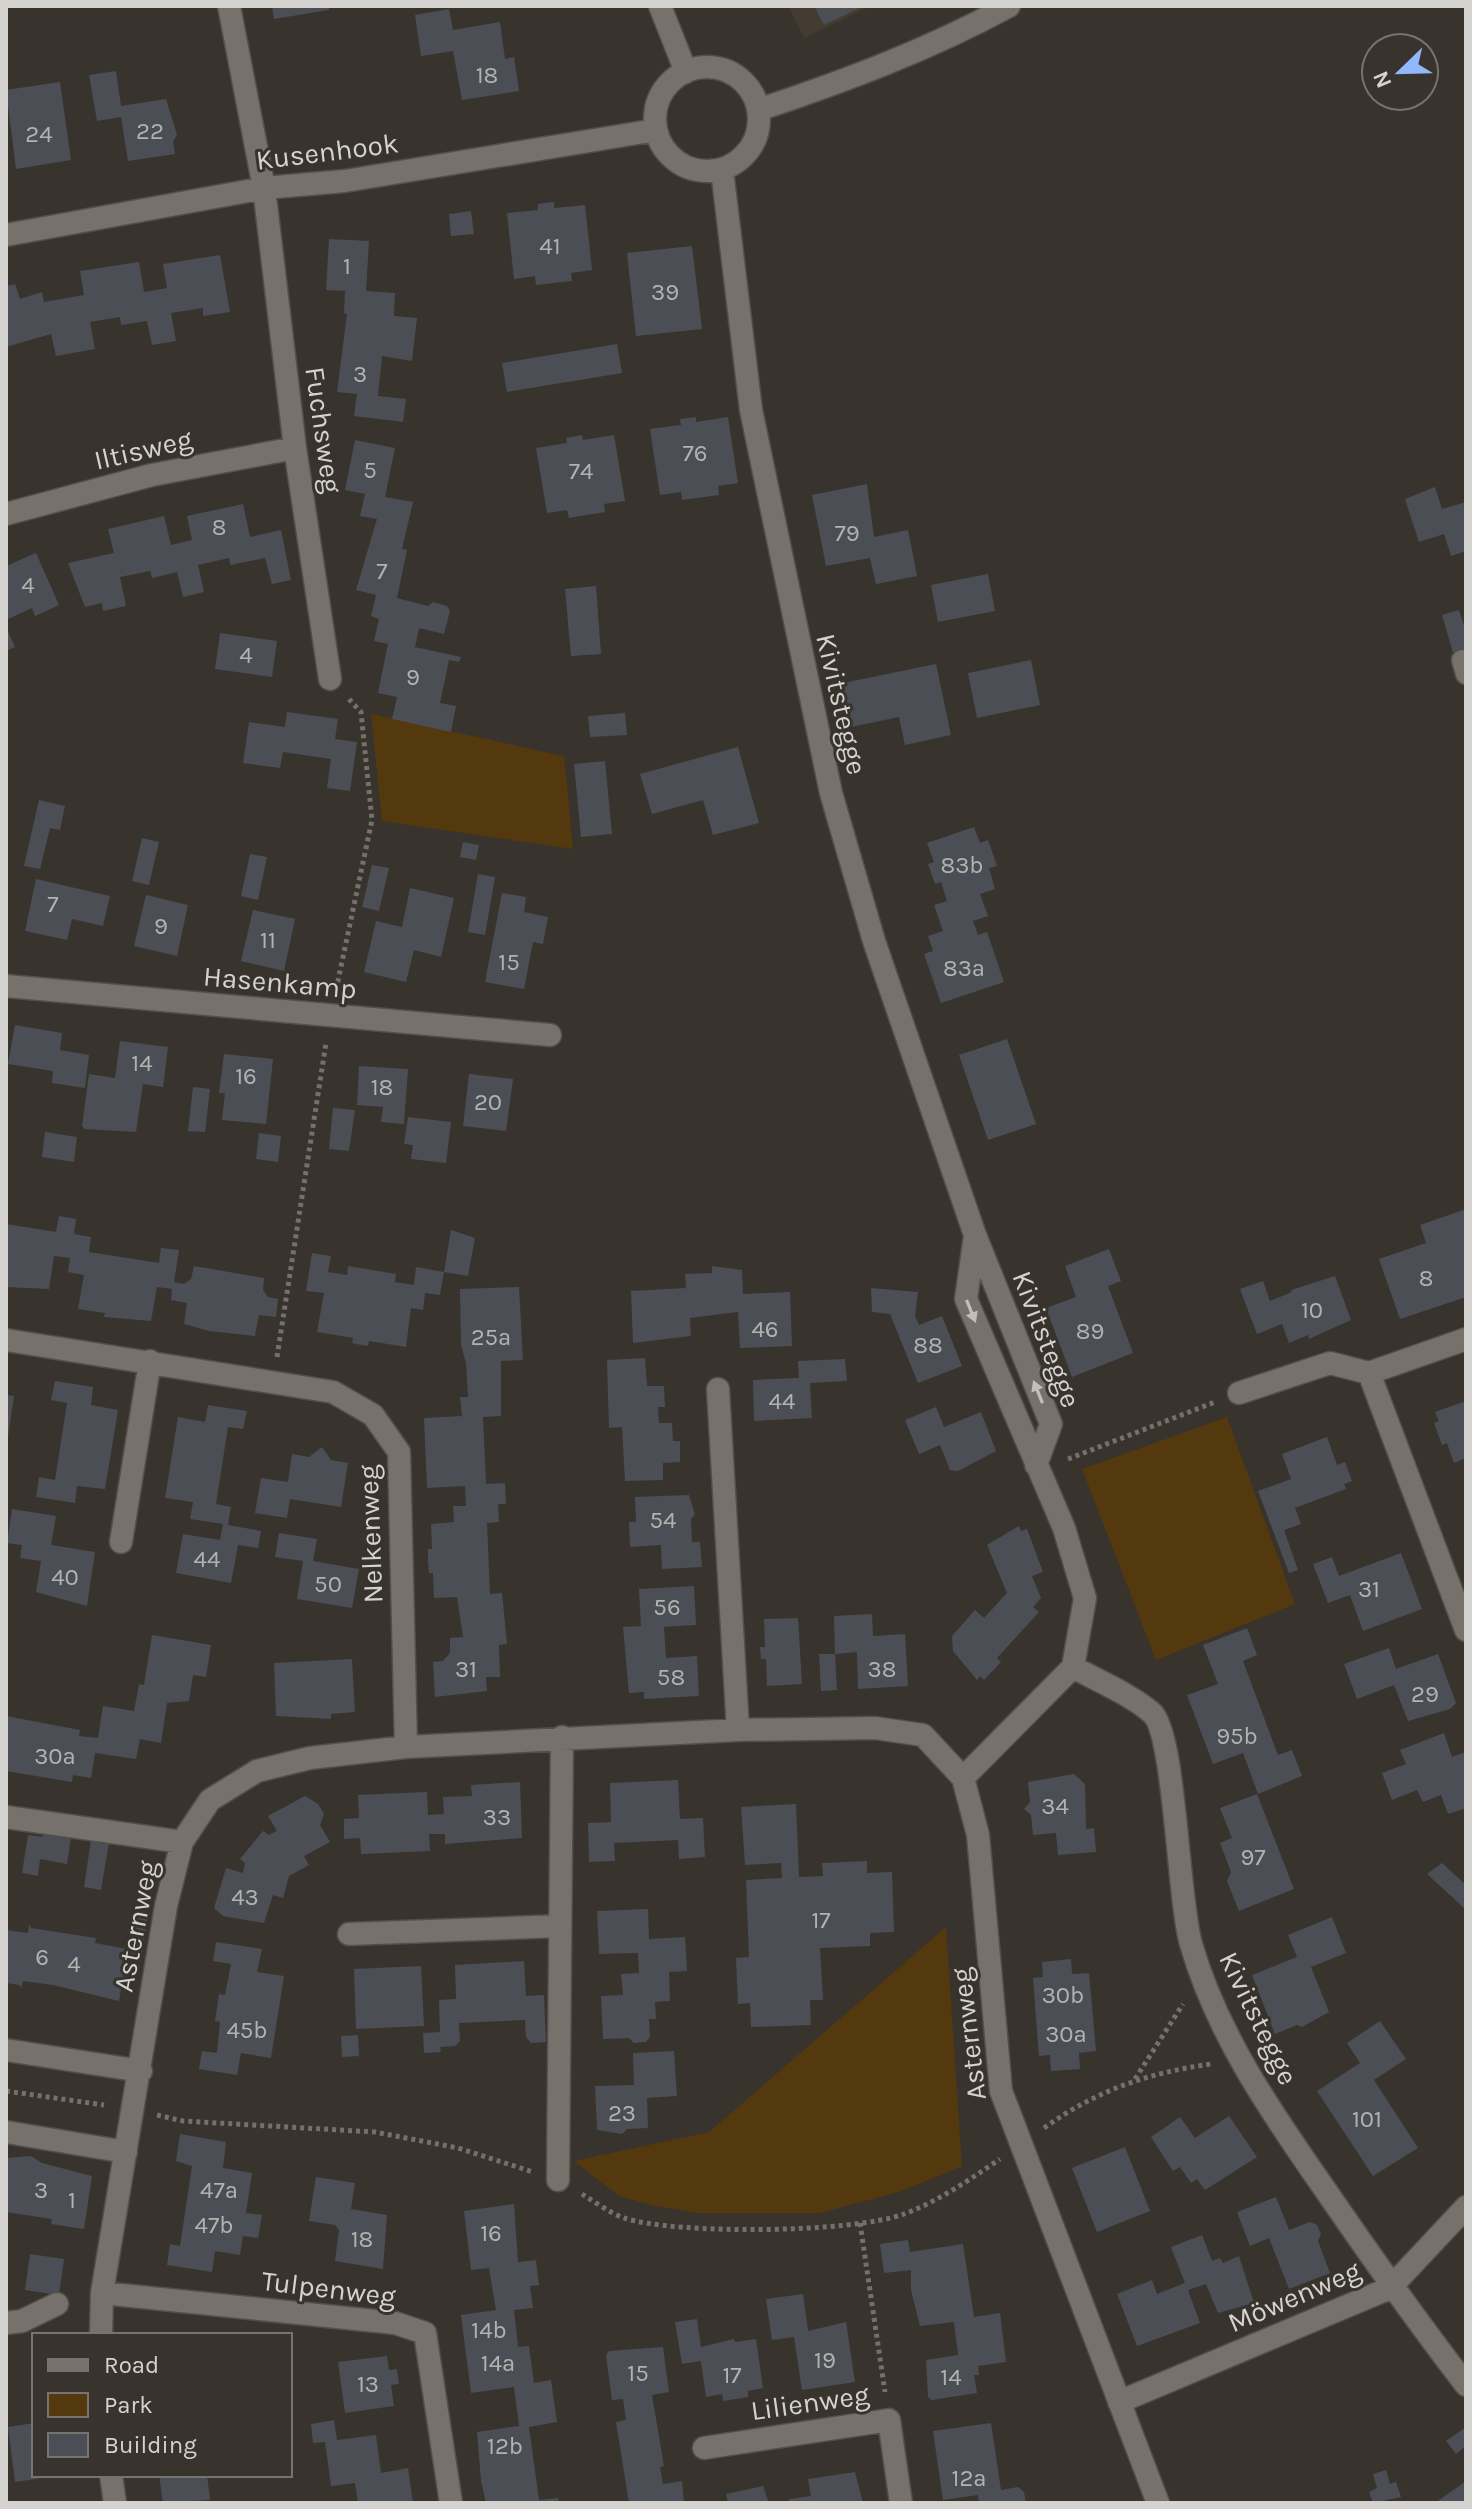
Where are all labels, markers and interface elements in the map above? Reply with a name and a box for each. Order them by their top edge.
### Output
north arrow [1360,32,1440,112]
house number: 18 [476,61,498,89]
text: N [1367,67,1398,92]
house number: 22 [136,117,164,145]
house number: 24 [25,120,53,148]
street label: Kusenhook [254,126,400,177]
house number: 41 [539,232,561,260]
house number: 1 [343,252,351,280]
house number: 39 [651,278,679,306]
house number: 3 [353,360,367,388]
street label: Fuchsweg [298,365,349,496]
street label: Iltisweg [91,422,196,477]
house number: 76 [682,439,708,467]
house number: 5 [363,456,377,484]
house number: 74 [569,457,593,485]
house number: 8 [212,513,226,541]
house number: 79 [834,519,860,547]
house number: 7 [376,557,388,585]
house number: 4 [21,571,35,599]
street label: Kivitstegge [809,630,874,778]
house number: 4 [239,641,253,669]
house number: 9 [406,663,420,691]
house number: 83b [940,851,984,879]
house number: 7 [47,890,59,918]
house number: 9 [154,912,168,940]
house number: 11 [260,926,276,954]
house number: 15 [498,948,520,976]
house number: 83a [943,954,985,982]
street label: Hasenkamp [202,959,358,1006]
house number: 14 [131,1049,153,1077]
house number: 16 [235,1062,257,1090]
house number: 18 [371,1073,393,1101]
house number: 20 [474,1088,502,1116]
house number: 8 [1419,1264,1433,1292]
street label: Kivitstegge [1005,1266,1088,1412]
house number: 10 [1301,1296,1323,1324]
one-way arrow [965,1299,978,1323]
house number: 46 [751,1315,779,1343]
house number: 89 [1076,1317,1104,1345]
house number: 25a [471,1323,511,1351]
house number: 88 [913,1331,943,1359]
one-way arrow [1032,1380,1045,1404]
house number: 44 [769,1387,795,1415]
street label: Nelkenweg [352,1464,389,1604]
house number: 54 [650,1506,676,1534]
house number: 44 [194,1545,220,1573]
house number: 40 [51,1563,79,1591]
house number: 50 [314,1570,342,1598]
house number: 31 [1358,1575,1380,1603]
house number: 56 [653,1593,681,1621]
house number: 31 [455,1655,477,1683]
house number: 38 [868,1655,896,1683]
house number: 58 [657,1663,685,1691]
house number: 29 [1411,1680,1439,1708]
house number: 95b [1216,1722,1258,1750]
house number: 30a [34,1742,76,1770]
house number: 34 [1041,1792,1069,1820]
house number: 33 [483,1803,511,1831]
house number: 97 [1240,1843,1266,1871]
street label: Asternweg [107,1857,164,1995]
house number: 43 [231,1883,259,1911]
house number: 17 [811,1906,831,1934]
house number: 6 [35,1943,49,1971]
street label: Kivitstegge [1212,1946,1305,2090]
house number: 4 [67,1950,81,1978]
street label: Asternweg [944,1966,993,2102]
house number: 30b [1042,1981,1084,2009]
house number: 45b [226,2016,268,2044]
house number: 30a [1045,2020,1087,2048]
house number: 23 [608,2099,636,2127]
house number: 101 [1352,2105,1382,2133]
house number: 3 [34,2176,48,2204]
house number: 47a [200,2176,238,2204]
house number: 1 [68,2186,76,2214]
house number: 47b [195,2211,233,2239]
house number: 16 [480,2219,502,2247]
house number: 18 [351,2225,373,2253]
street label: Möwenweg [1223,2254,1366,2339]
street label: Tulpenweg [260,2264,398,2313]
house number: 14b [471,2316,507,2344]
legend [32,2333,292,2477]
house number: 19 [814,2346,836,2374]
house number: 14a [481,2349,515,2377]
text: Road [104,2351,159,2379]
house number: 15 [627,2359,649,2387]
house number: 17 [722,2361,742,2389]
house number: 14 [940,2363,962,2391]
house number: 13 [357,2370,379,2398]
street label: Lilienweg [749,2378,872,2427]
text: Park [104,2391,153,2419]
text: Building [104,2431,197,2459]
house number: 12b [487,2432,523,2460]
house number: 12a [951,2464,987,2492]

